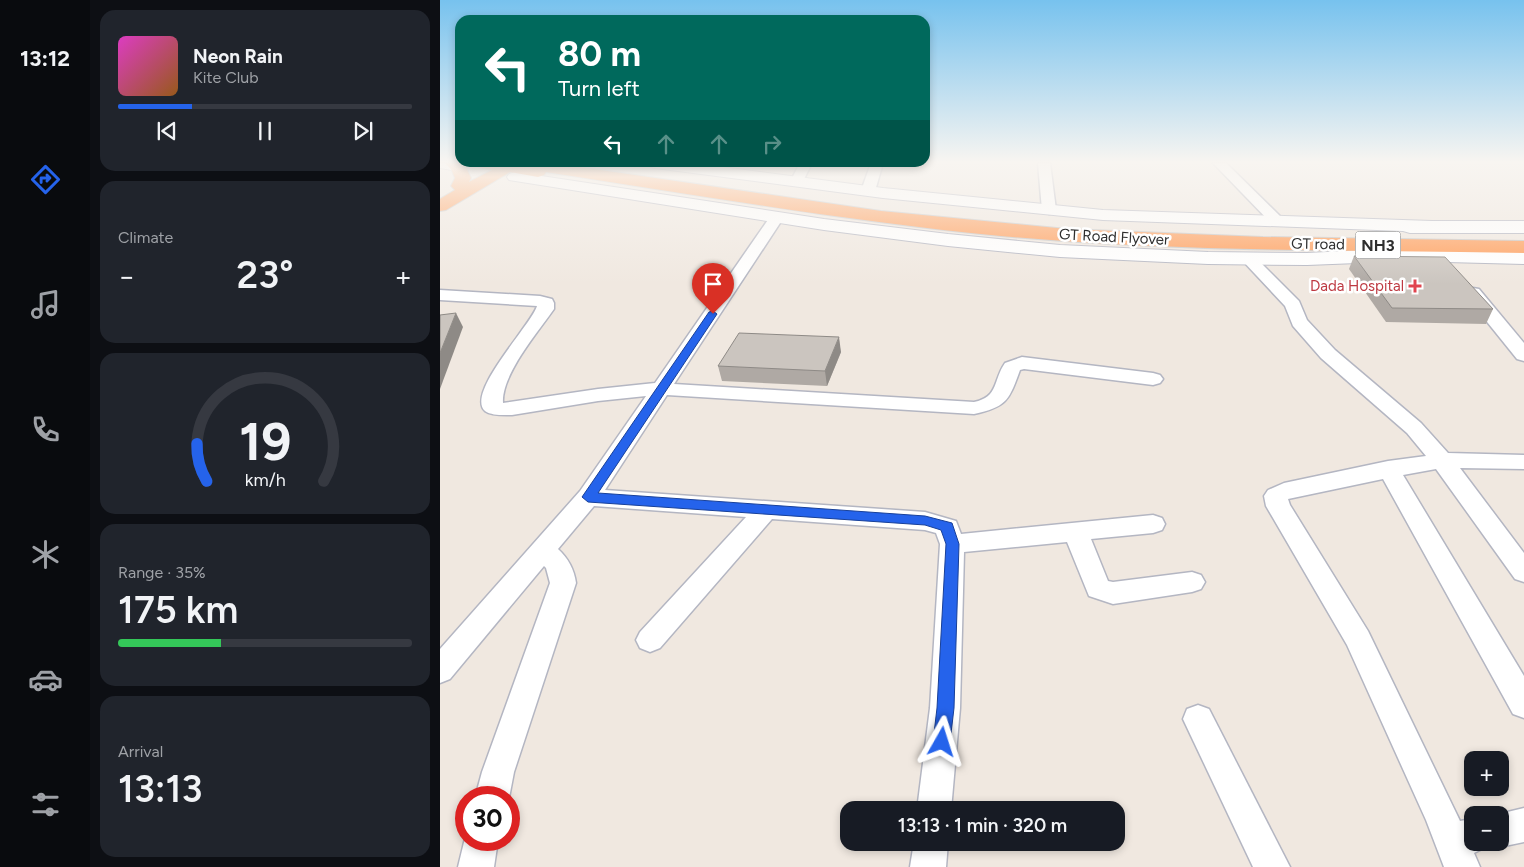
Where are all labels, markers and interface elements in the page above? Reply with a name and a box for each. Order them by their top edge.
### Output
text: 80 m [558,33,641,75]
icon: left [475,35,540,100]
text: 13:12 [20,45,70,72]
text: Neon Rain [193,45,283,68]
text: Kite Club [193,68,259,87]
text: Turn left [558,75,640,102]
icon: previous [153,117,181,145]
icon: pause [251,117,279,145]
icon: next [349,117,377,145]
icon: left [599,130,627,158]
icon: ahead [652,130,680,158]
icon: ahead [705,130,733,158]
icon: right [758,130,786,158]
icon: directions [28,162,63,197]
street label: GT Road Flyover [1059,225,1169,249]
text: Climate [118,228,173,247]
road number: NH3 [1356,232,1400,258]
street label: GT road [1291,235,1345,253]
text: 23° [237,252,293,298]
text: − [118,259,135,293]
text: + [395,259,412,293]
pin [692,263,734,314]
icon: arrive [699,270,727,298]
place label: Dada Hospital [1310,277,1404,295]
marker: Dada Hospital [1408,279,1422,293]
icon: music [28,287,63,322]
text: 19 [239,411,291,473]
icon: phone [28,412,63,447]
text: km/h [245,469,285,490]
icon: climate [28,537,63,572]
text: Range · 35% [118,563,206,582]
text: 175 km [118,587,238,633]
icon: car [28,662,63,697]
position arrow [915,715,967,767]
text: Arrival [118,742,163,761]
map controls [1464,751,1509,851]
button: + [1464,751,1509,796]
text: 13:13 [118,766,202,812]
speed limit sign: 30 [455,786,520,851]
icon: filters [28,787,63,822]
button: − [1464,806,1509,851]
text: 13:13 · 1 min · 320 m [898,814,1067,837]

